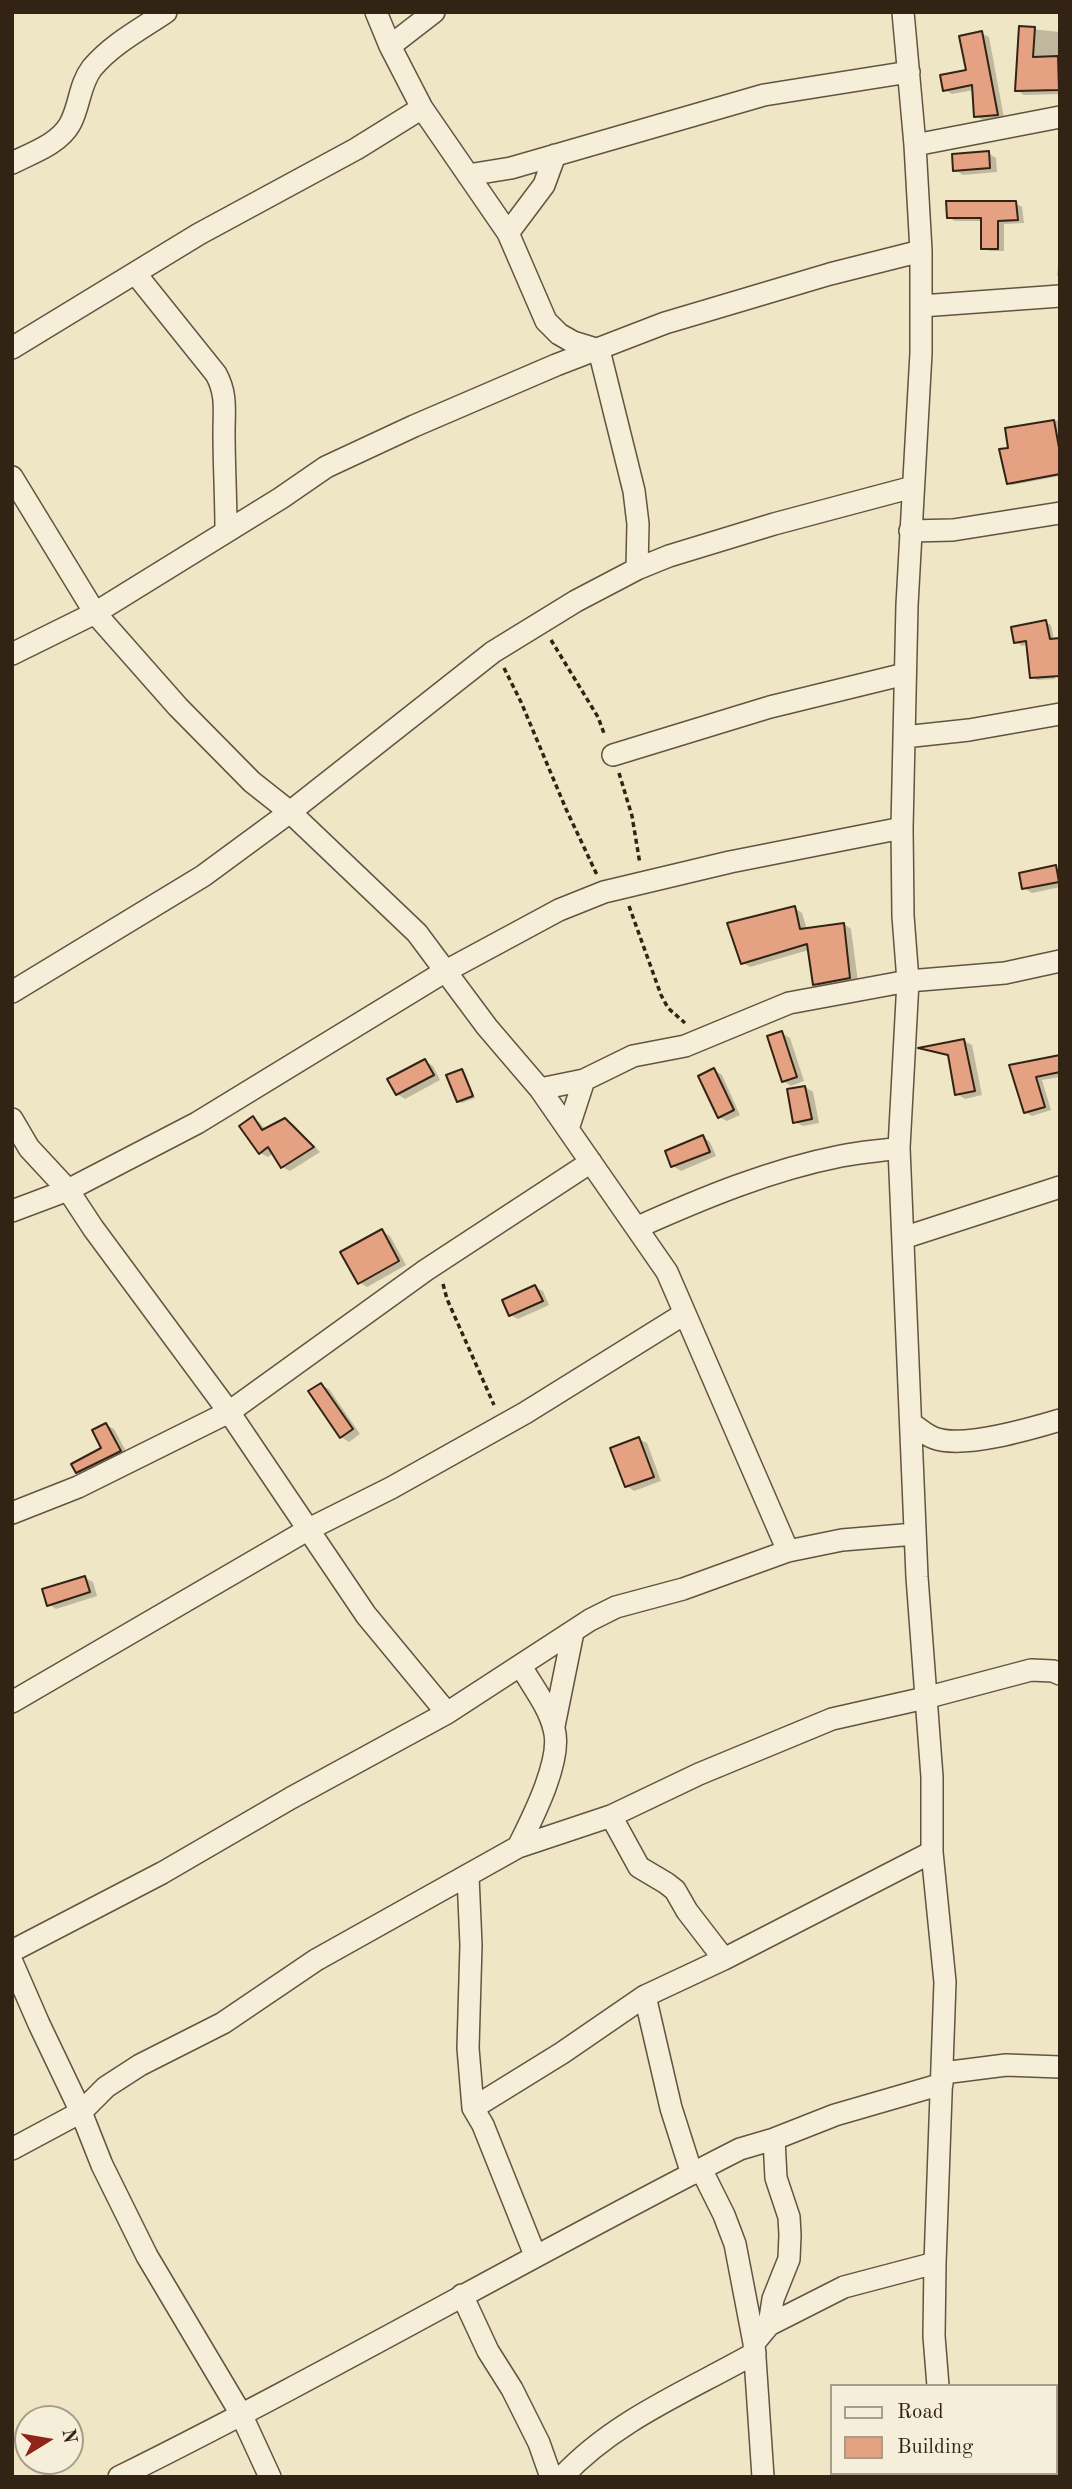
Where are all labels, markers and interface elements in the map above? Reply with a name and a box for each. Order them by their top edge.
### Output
legend [830,2384,1058,2475]
text: Road [897,2402,944,2423]
north arrow [14,2405,84,2475]
text: N [57,2427,79,2445]
text: Building [897,2437,973,2458]

